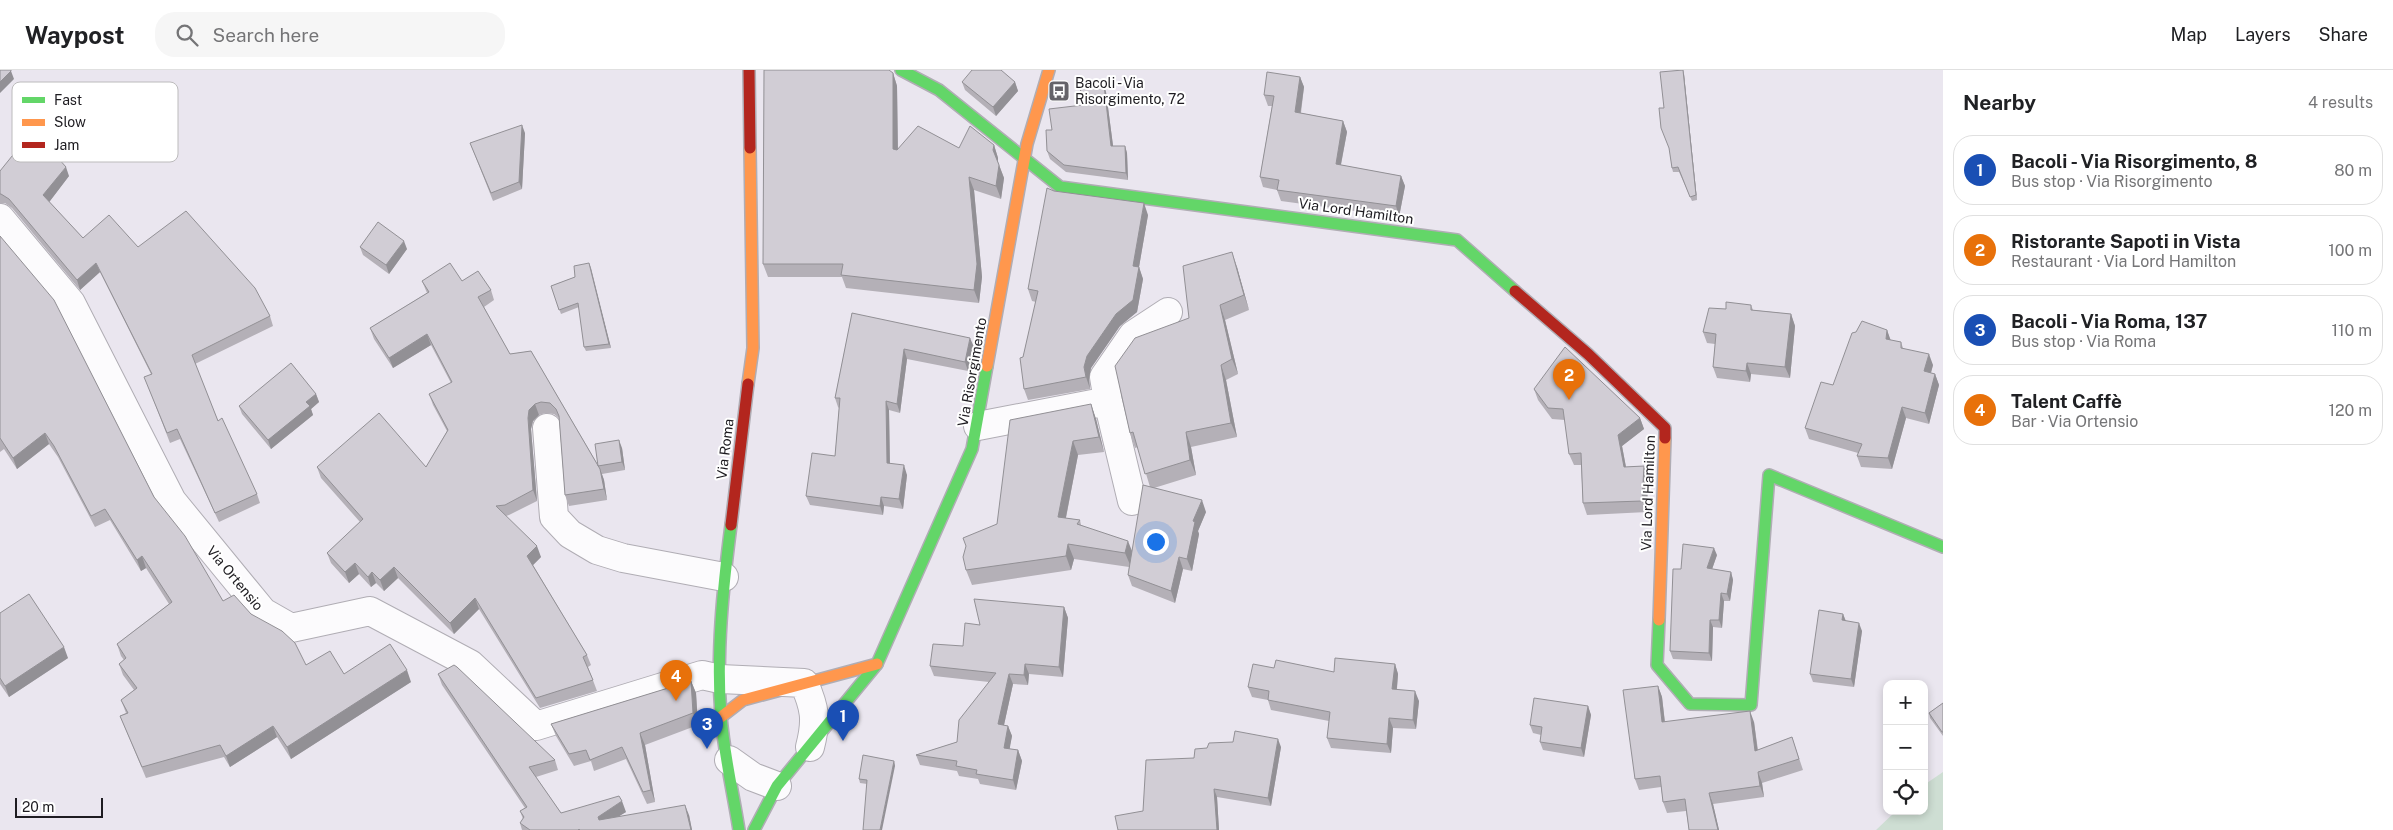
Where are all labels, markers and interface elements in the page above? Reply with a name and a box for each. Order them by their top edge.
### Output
search box [155,12,505,57]
text: Waypost [25,21,125,49]
icon: search [173,21,201,49]
text: Search here [213,24,319,46]
text: Map [2171,24,2207,45]
text: Layers [2235,24,2291,45]
text: Share [2319,24,2368,45]
place label: Bacoli - Via Risorgimento, 72 [1075,75,1185,107]
bus stop icon: Bacoli - Via Risorgimento, 72 [1047,79,1071,103]
legend [12,82,178,162]
text: Nearby [1963,90,2036,115]
text: Fast [54,92,82,108]
text: 4 results [2308,93,2373,112]
text: Slow [54,114,86,130]
text: Jam [54,137,79,153]
text: Bacoli - Via Risorgimento, 8 [2011,150,2258,172]
text: 1 [1977,161,1983,180]
text: 80 m [2334,161,2372,180]
text: Bus stop · Via Risorgimento [2011,172,2212,191]
street label: Via Lord Hamilton [1297,195,1415,227]
text: Ristorante Sapoti in Vista [2011,230,2240,252]
text: 2 [1975,241,1985,260]
text: 100 m [2328,241,2372,260]
text: Restaurant · Via Lord Hamilton [2011,252,2236,271]
text: Bacoli - Via Roma, 137 [2011,310,2207,332]
street label: Via Risorgimento [955,316,989,428]
text: 3 [1975,321,1985,340]
text: 110 m [2331,321,2372,340]
text: Bus stop · Via Roma [2011,332,2156,351]
pin: 2 [1553,359,1585,400]
text: Talent Caffè [2011,390,2122,412]
text: 4 [1975,401,1985,420]
text: 120 m [2328,401,2372,420]
text: Bar · Via Ortensio [2011,412,2138,431]
street label: Via Roma [713,418,737,480]
street label: Via Lord Hamilton [1638,435,1658,551]
your location [1143,529,1169,555]
street label: Via Ortensio [203,543,267,614]
pin: 4 [660,660,692,701]
map controls [1883,680,1928,815]
button: + [1883,680,1928,725]
pin: 1 [827,700,859,741]
pin: 3 [691,708,723,749]
button: − [1883,725,1928,770]
button: locate [1883,770,1928,815]
scale bar [15,795,102,818]
text: 20 m [22,799,54,815]

